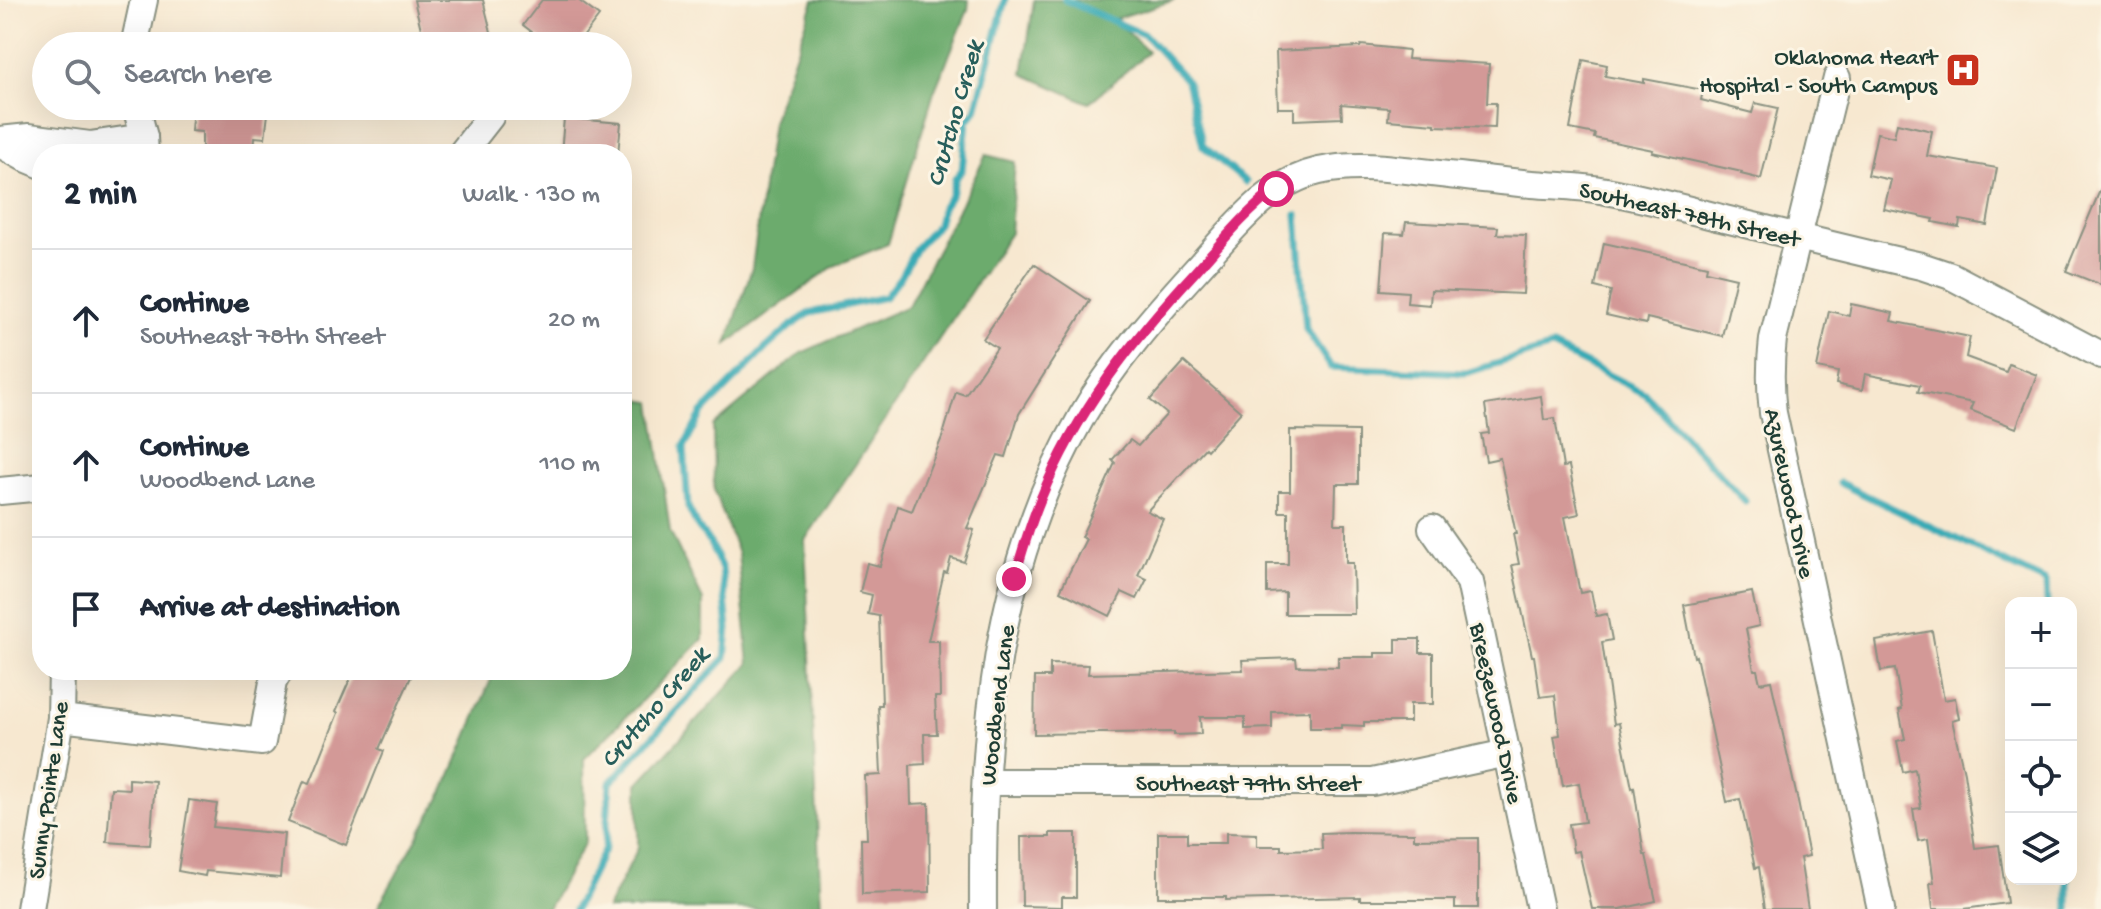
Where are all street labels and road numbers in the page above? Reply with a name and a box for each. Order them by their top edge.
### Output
street label: Southeast 78th Street [1576,177,1805,256]
street label: Azurewood Drive [1755,406,1820,582]
street label: Breezewood Drive [1461,620,1528,807]
street label: Woodbend Lane [975,623,1024,787]
street label: Sunny Pointe Lane [24,699,77,881]
street label: Southeast 79th Street [1136,771,1362,800]

